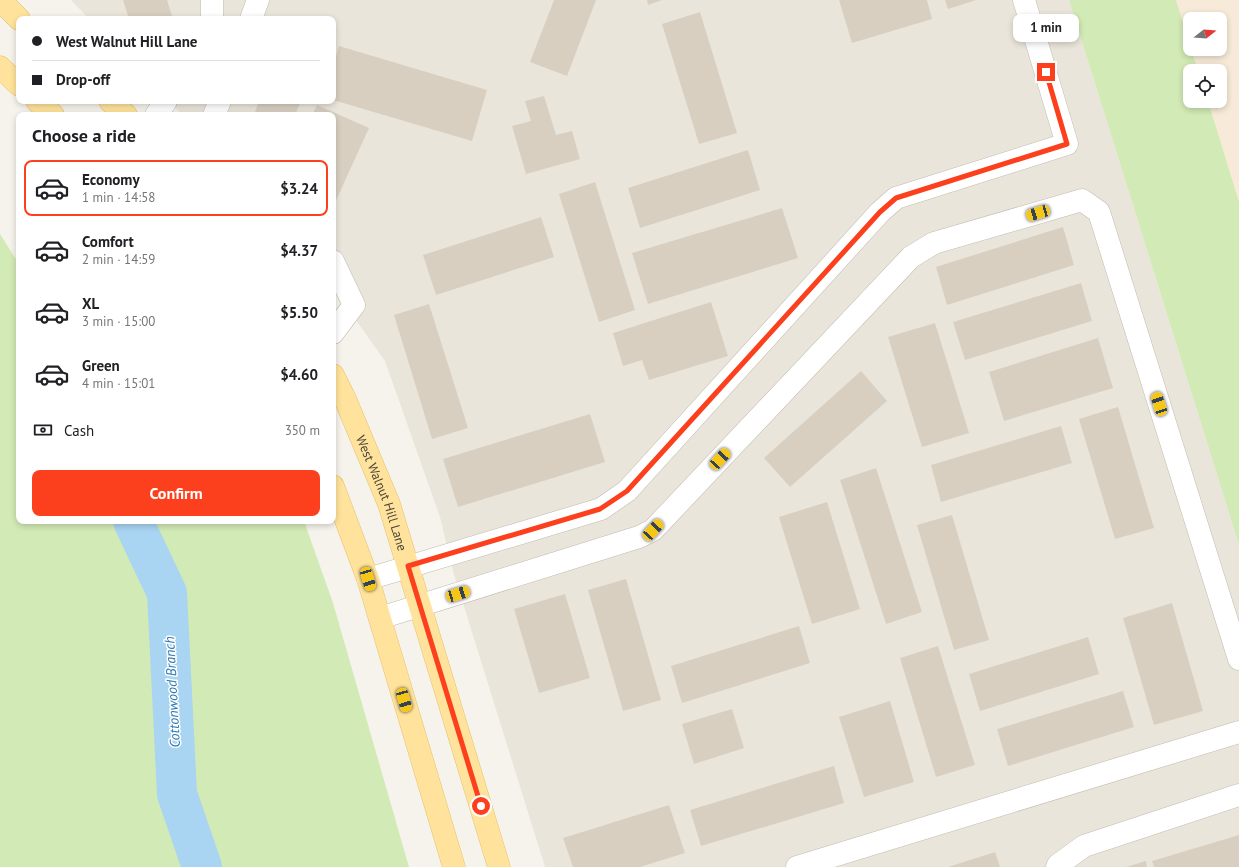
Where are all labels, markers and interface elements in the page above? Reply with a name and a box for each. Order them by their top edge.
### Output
north arrow [1183,12,1227,56]
map controls [1183,12,1227,108]
callout: 1 min [1013,14,1079,42]
text: 1 min [1030,19,1062,36]
text: West Walnut Hill Lane [56,32,197,51]
route end [1037,63,1055,81]
button: locate [1183,64,1227,108]
text: Drop-off [56,70,110,89]
text: Choose a ride [32,124,136,147]
icon: car [34,170,70,206]
text: Economy [82,170,140,189]
text: $3.24 [280,179,318,198]
text: 1 min · 14:58 [82,189,155,206]
car [1025,204,1051,222]
icon: car [34,232,70,268]
text: Comfort [82,232,134,251]
text: $4.37 [280,241,318,260]
text: 2 min · 14:59 [82,251,155,268]
icon: car [34,294,70,330]
text: XL [82,294,99,313]
text: $5.50 [280,303,318,322]
text: 3 min · 15:00 [82,313,155,330]
icon: car [34,356,70,392]
text: Green [82,356,120,375]
text: $4.60 [280,365,318,384]
text: 4 min · 15:01 [82,375,155,392]
car [1150,391,1168,417]
icon: cash [32,419,54,441]
text: Cash [64,421,94,440]
text: 350 m [285,422,320,439]
street label: West Walnut Hill Lane [352,433,411,553]
car [707,446,733,472]
button: Confirm [32,470,320,516]
car [640,517,666,543]
car [359,566,377,592]
car [445,585,471,603]
water label: Cottonwood Branch [160,636,184,748]
car [395,687,413,713]
route start [472,797,490,815]

